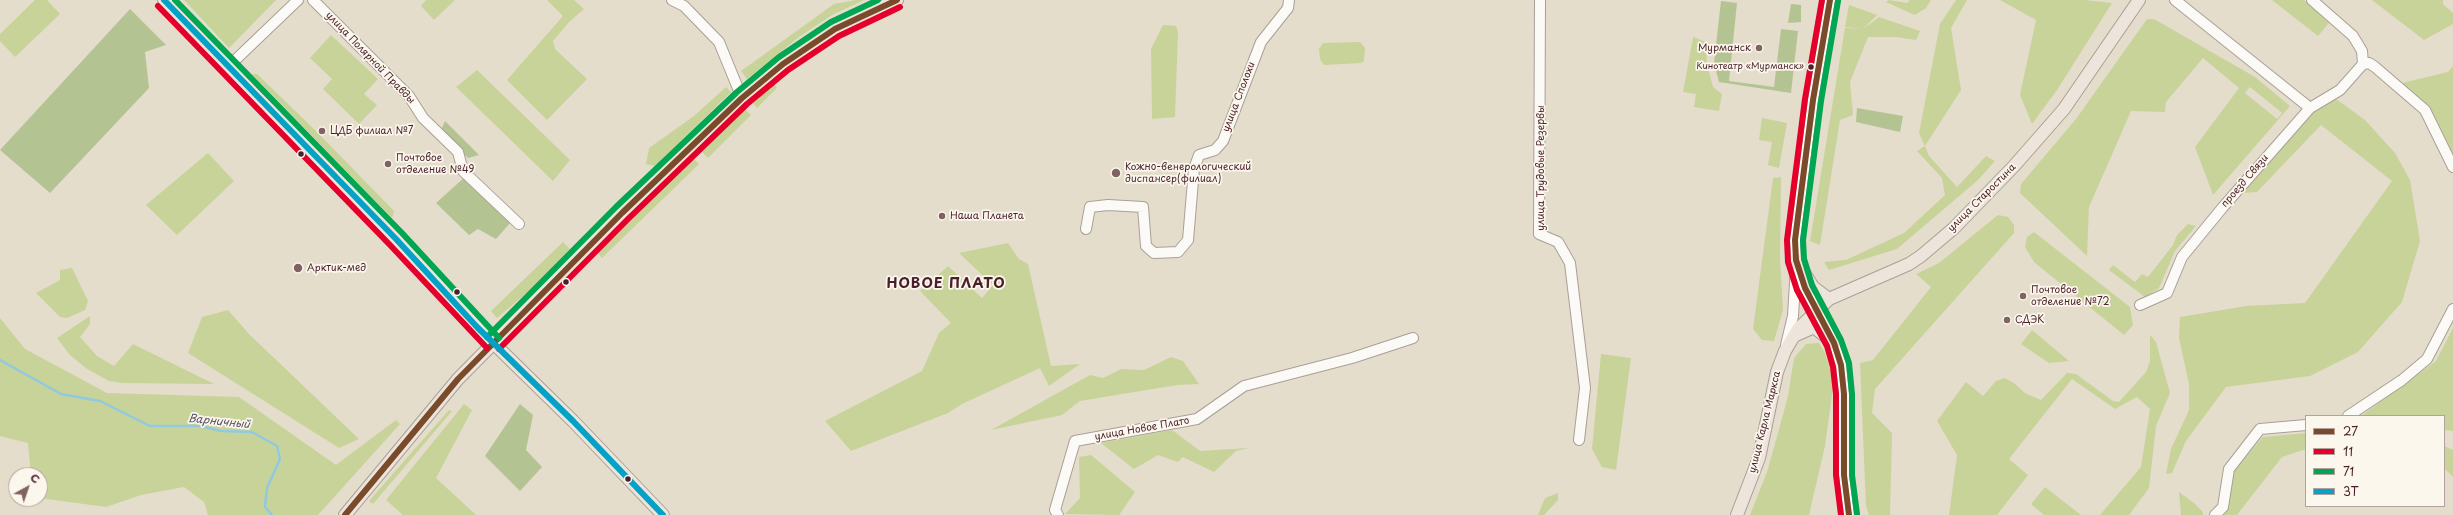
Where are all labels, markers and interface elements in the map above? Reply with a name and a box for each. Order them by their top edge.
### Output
street label: улица Полярной Правды [323,9,417,107]
place label: Мурманск [1698,42,1751,54]
marker: Мурманск [1754,43,1764,53]
street label: улица Сполохи [1220,60,1258,134]
place label: Кинотеатр «Мурманск» [1696,62,1804,72]
marker: Кинотеатр «Мурманск» [1806,62,1816,72]
street label: улица Трудовые Резервы [1535,105,1547,231]
place label: ЦДБ филиал №7 [330,125,413,137]
marker: ЦДБ филиал №7 [317,126,327,136]
unlabelled marker [296,149,306,159]
place label: Почтовое отделение №49 [396,152,474,176]
street label: проезд Связи [2219,152,2271,210]
marker: Почтовое отделение №49 [383,159,393,169]
place label: Кожно-венерологический диспансер(филиал) [1125,161,1251,184]
street label: улица Старостина [1945,161,2019,235]
marker: Кожно-венерологический диспансер(филиал) [1110,167,1122,179]
place label: Наша Планета [950,210,1024,222]
marker: Наша Планета [937,211,947,221]
marker: Арктик-мед [292,262,304,274]
place label: Арктик-мед [307,262,366,274]
district label: НОВОЕ ПЛАТО [887,276,1005,292]
unlabelled marker [561,277,571,287]
place label: Почтовое отделение №72 [2031,284,2110,308]
unlabelled marker [452,287,462,297]
marker: Почтовое отделение №72 [2018,291,2028,301]
place label: СДЭК [2015,314,2044,326]
marker: СДЭК [2002,315,2012,325]
street label: улица Карла Маркса [1747,370,1783,474]
water label: Варничный [188,412,250,432]
street label: улица Новое Плато [1094,415,1190,443]
legend [2305,415,2445,507]
text: 27 [2343,422,2358,440]
text: 11 [2343,442,2353,460]
text: 71 [2343,462,2354,480]
north arrow [8,467,48,507]
text: С [27,469,44,487]
unlabelled marker [623,474,633,484]
text: 3Т [2343,482,2359,500]

